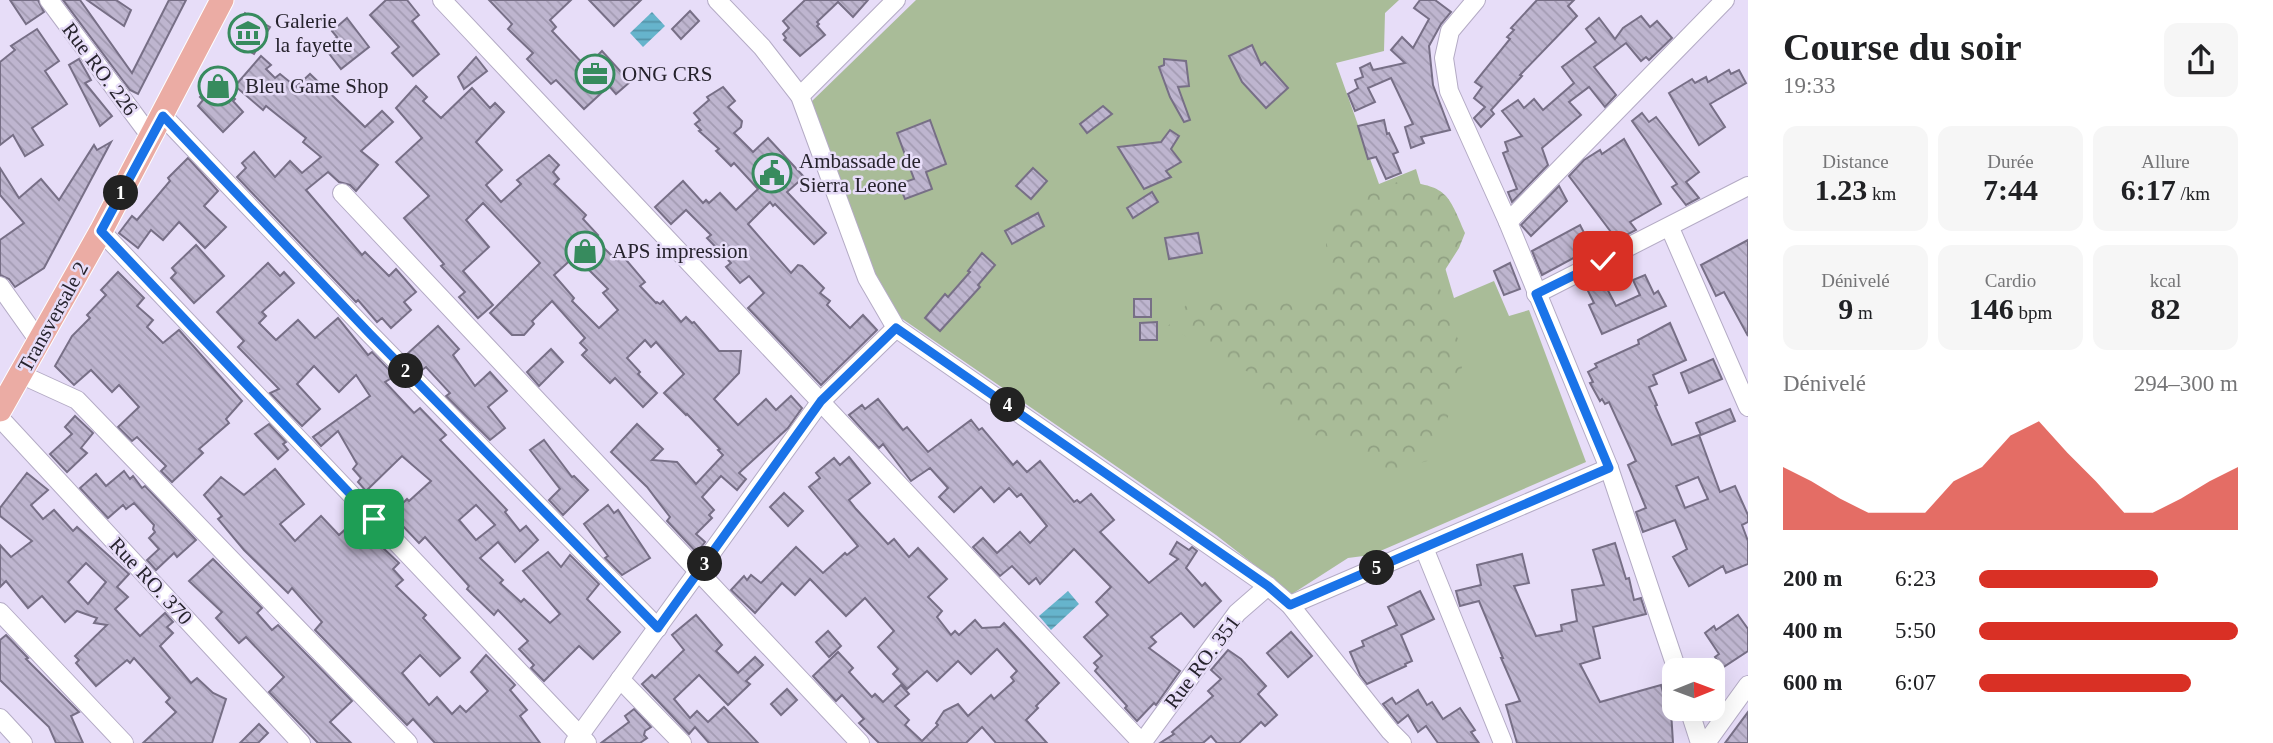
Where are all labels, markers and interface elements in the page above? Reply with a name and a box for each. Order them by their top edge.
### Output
place label: Galerie la fayette [275,9,353,57]
museum icon: Galerie la fayette [227,12,269,54]
street label: Rue RO. 226 [57,18,143,120]
button: share [2164,23,2238,97]
text: Course du soir [1783,26,2022,68]
office icon: ONG CRS [574,53,616,95]
place label: ONG CRS [622,62,712,86]
shop icon: Bleu Game Shop [197,65,239,107]
text: 19:33 [1783,73,1835,98]
place label: Bleu Game Shop [245,74,388,98]
place label: Ambassade de Sierra Leone [799,149,921,197]
text: Distance [1822,151,1889,172]
text: Durée [1987,151,2034,172]
text: Allure [2141,151,2190,172]
public building icon: Ambassade de Sierra Leone [751,152,793,194]
text: 1.23 [1815,173,1867,206]
text: 7:44 [1983,173,2038,206]
text: 6:17 [2121,173,2176,206]
pin: 1 [104,176,138,210]
text: 1 [116,182,125,203]
text: km [1867,183,1896,204]
text: /km [2176,183,2210,204]
shop icon: APS impression [564,230,606,272]
pin [1573,231,1633,291]
place label: APS impression [612,239,748,263]
icon: check [1584,242,1622,280]
street label: Transversale 2 [13,258,93,376]
text: Dénivelé [1821,270,1890,291]
text: Cardio [1985,270,2036,291]
text: kcal [2150,270,2181,291]
text: 9 [1838,292,1853,325]
text: 146 [1969,292,2014,325]
text: 82 [2151,292,2181,325]
text: m [1853,302,1873,323]
text: bpm [2014,302,2052,323]
pin: 2 [388,354,424,388]
text: 2 [401,360,410,381]
text: Dénivelé [1783,371,1866,396]
text: 294–300 m [2134,371,2238,396]
pin: 4 [990,388,1026,422]
text: 4 [1003,394,1012,415]
pin [344,489,404,549]
icon: arrive [355,500,393,538]
street label: Rue RO. 370 [105,533,197,629]
pin: 3 [688,546,722,582]
pin: 5 [1360,550,1394,586]
text: 3 [700,553,709,574]
text: 5 [1372,557,1381,578]
text: 200 m [1783,566,1842,591]
text: 6:23 [1895,566,1936,591]
street label: Rue RO. 351 [1159,611,1245,713]
text: 400 m [1783,618,1842,643]
text: 5:50 [1895,618,1936,643]
north arrow [1662,658,1726,721]
map controls [1662,658,1725,721]
text: 600 m [1783,670,1842,695]
text: 6:07 [1895,670,1936,695]

